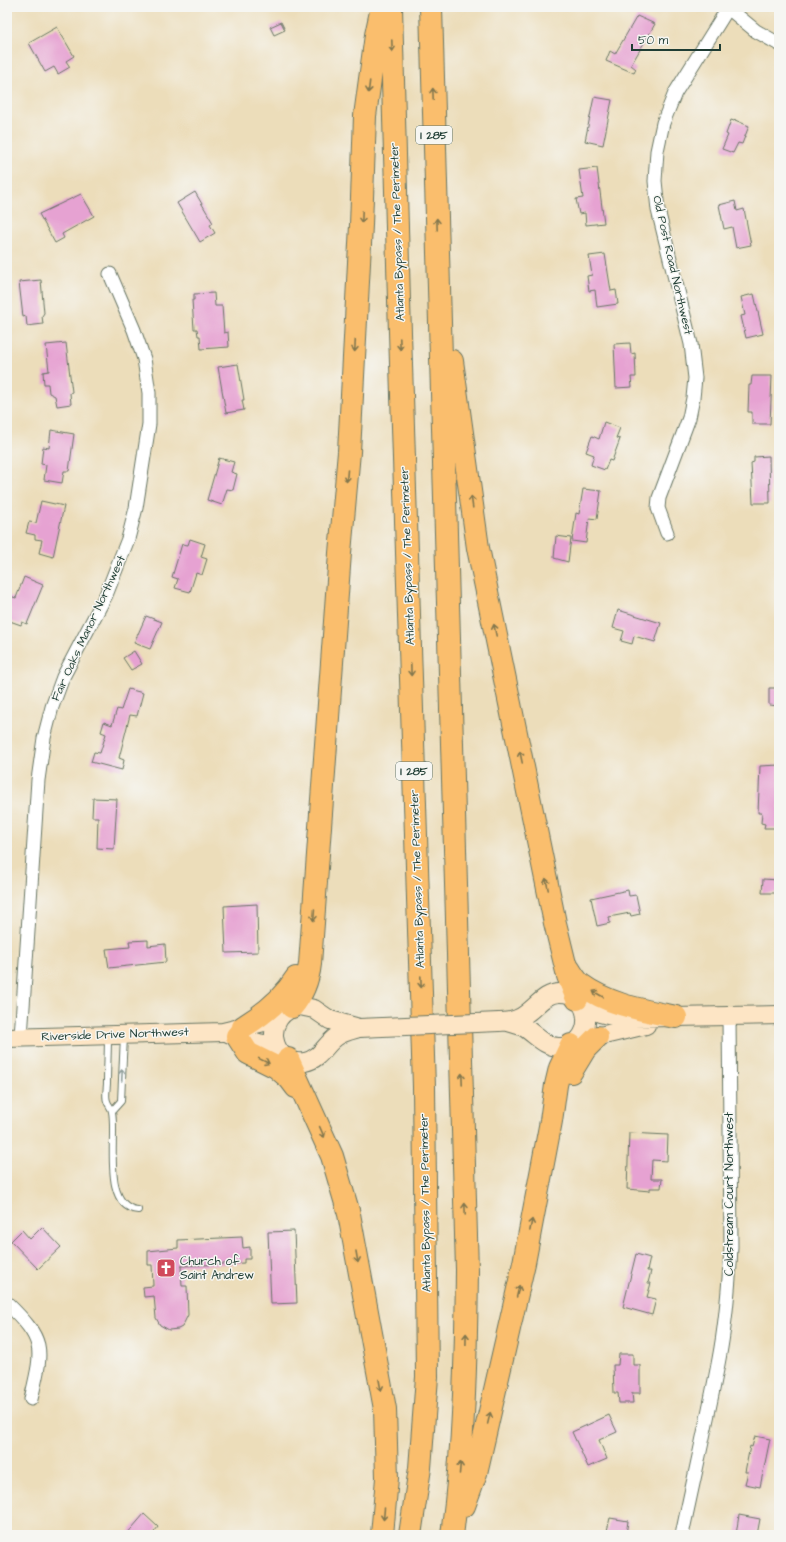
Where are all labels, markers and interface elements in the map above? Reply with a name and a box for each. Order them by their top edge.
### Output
scale bar [632,26,720,52]
text: 50 m [638,32,669,49]
one-way arrow [388,39,396,52]
one-way arrow [365,80,373,93]
one-way arrow [429,88,437,101]
road number: I 285 [416,126,452,144]
street label: Atlanta Bypass / The Perimeter [386,142,410,321]
street label: Old Post Road Northwest [648,194,697,336]
one-way arrow [358,210,365,223]
one-way arrow [433,218,441,231]
one-way arrow [396,337,404,350]
one-way arrow [351,339,358,352]
street label: Atlanta Bypass / The Perimeter [396,466,420,645]
one-way arrow [343,469,350,482]
one-way arrow [468,496,476,509]
street label: Fair Oaks Manor Northwest [47,552,130,704]
one-way arrow [490,624,498,637]
one-way arrow [407,663,414,676]
one-way arrow [516,751,524,764]
road number: I 285 [396,762,432,780]
street label: Atlanta Bypass / The Perimeter [406,789,430,968]
one-way arrow [543,878,551,891]
one-way arrow [310,908,318,921]
one-way arrow [417,975,424,988]
one-way arrow [592,990,604,998]
street label: Riverside Drive Northwest [41,1023,189,1046]
one-way arrow [258,1058,270,1065]
one-way arrow [118,1069,126,1082]
one-way arrow [458,1073,465,1086]
street label: Coldstream Court Northwest [721,1112,738,1276]
street label: Atlanta Bypass / The Perimeter [415,1113,437,1292]
one-way arrow [318,1126,326,1138]
one-way arrow [461,1203,469,1216]
one-way arrow [527,1219,535,1232]
one-way arrow [353,1250,361,1263]
place label: Church of Saint Andrew [180,1253,254,1284]
church icon: Church of Saint Andrew [155,1257,177,1279]
one-way arrow [514,1285,522,1298]
one-way arrow [462,1333,470,1346]
one-way arrow [377,1378,385,1391]
one-way arrow [485,1411,493,1424]
one-way arrow [456,1462,463,1475]
one-way arrow [380,1507,387,1520]

